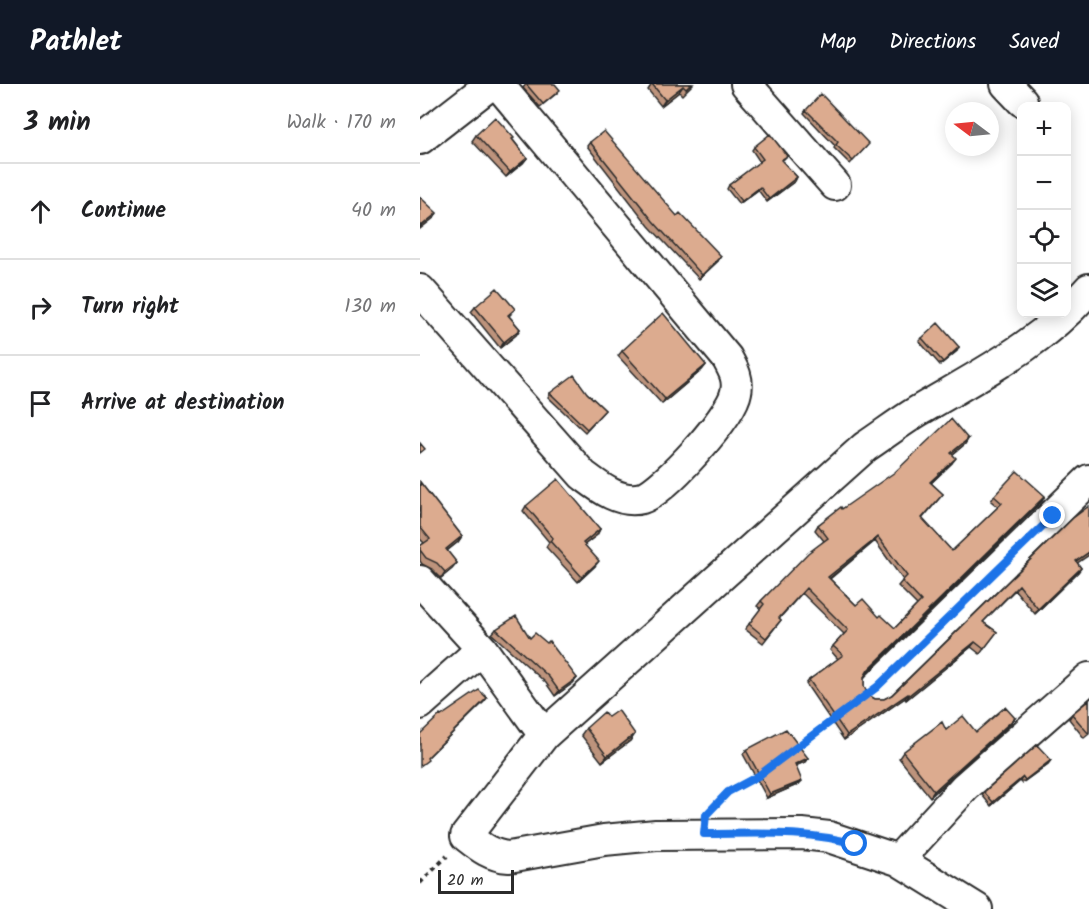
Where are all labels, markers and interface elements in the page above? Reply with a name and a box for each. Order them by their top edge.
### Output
text: Pathlet [30,20,122,65]
text: Map [820,26,856,59]
text: Directions [889,26,976,59]
text: Saved [1009,26,1059,59]
text: 3 min [24,102,91,144]
north arrow [945,102,999,156]
map controls [1017,102,1071,318]
button: + [1017,102,1071,156]
text: Walk · 170 m [286,107,396,139]
button: − [1017,156,1071,210]
text: Continue [81,194,166,229]
icon: ahead [24,195,57,228]
text: 40 m [351,195,396,227]
button: locate [1017,210,1071,264]
button: layers [1017,264,1071,318]
text: Turn right [81,290,179,325]
icon: right [24,291,57,324]
text: 130 m [344,291,396,323]
text: Arrive at destination [81,386,284,421]
icon: arrive [24,387,57,420]
route end [1039,502,1065,528]
route start [841,830,867,856]
scale bar [438,867,514,894]
text: 20 m [447,868,483,893]

